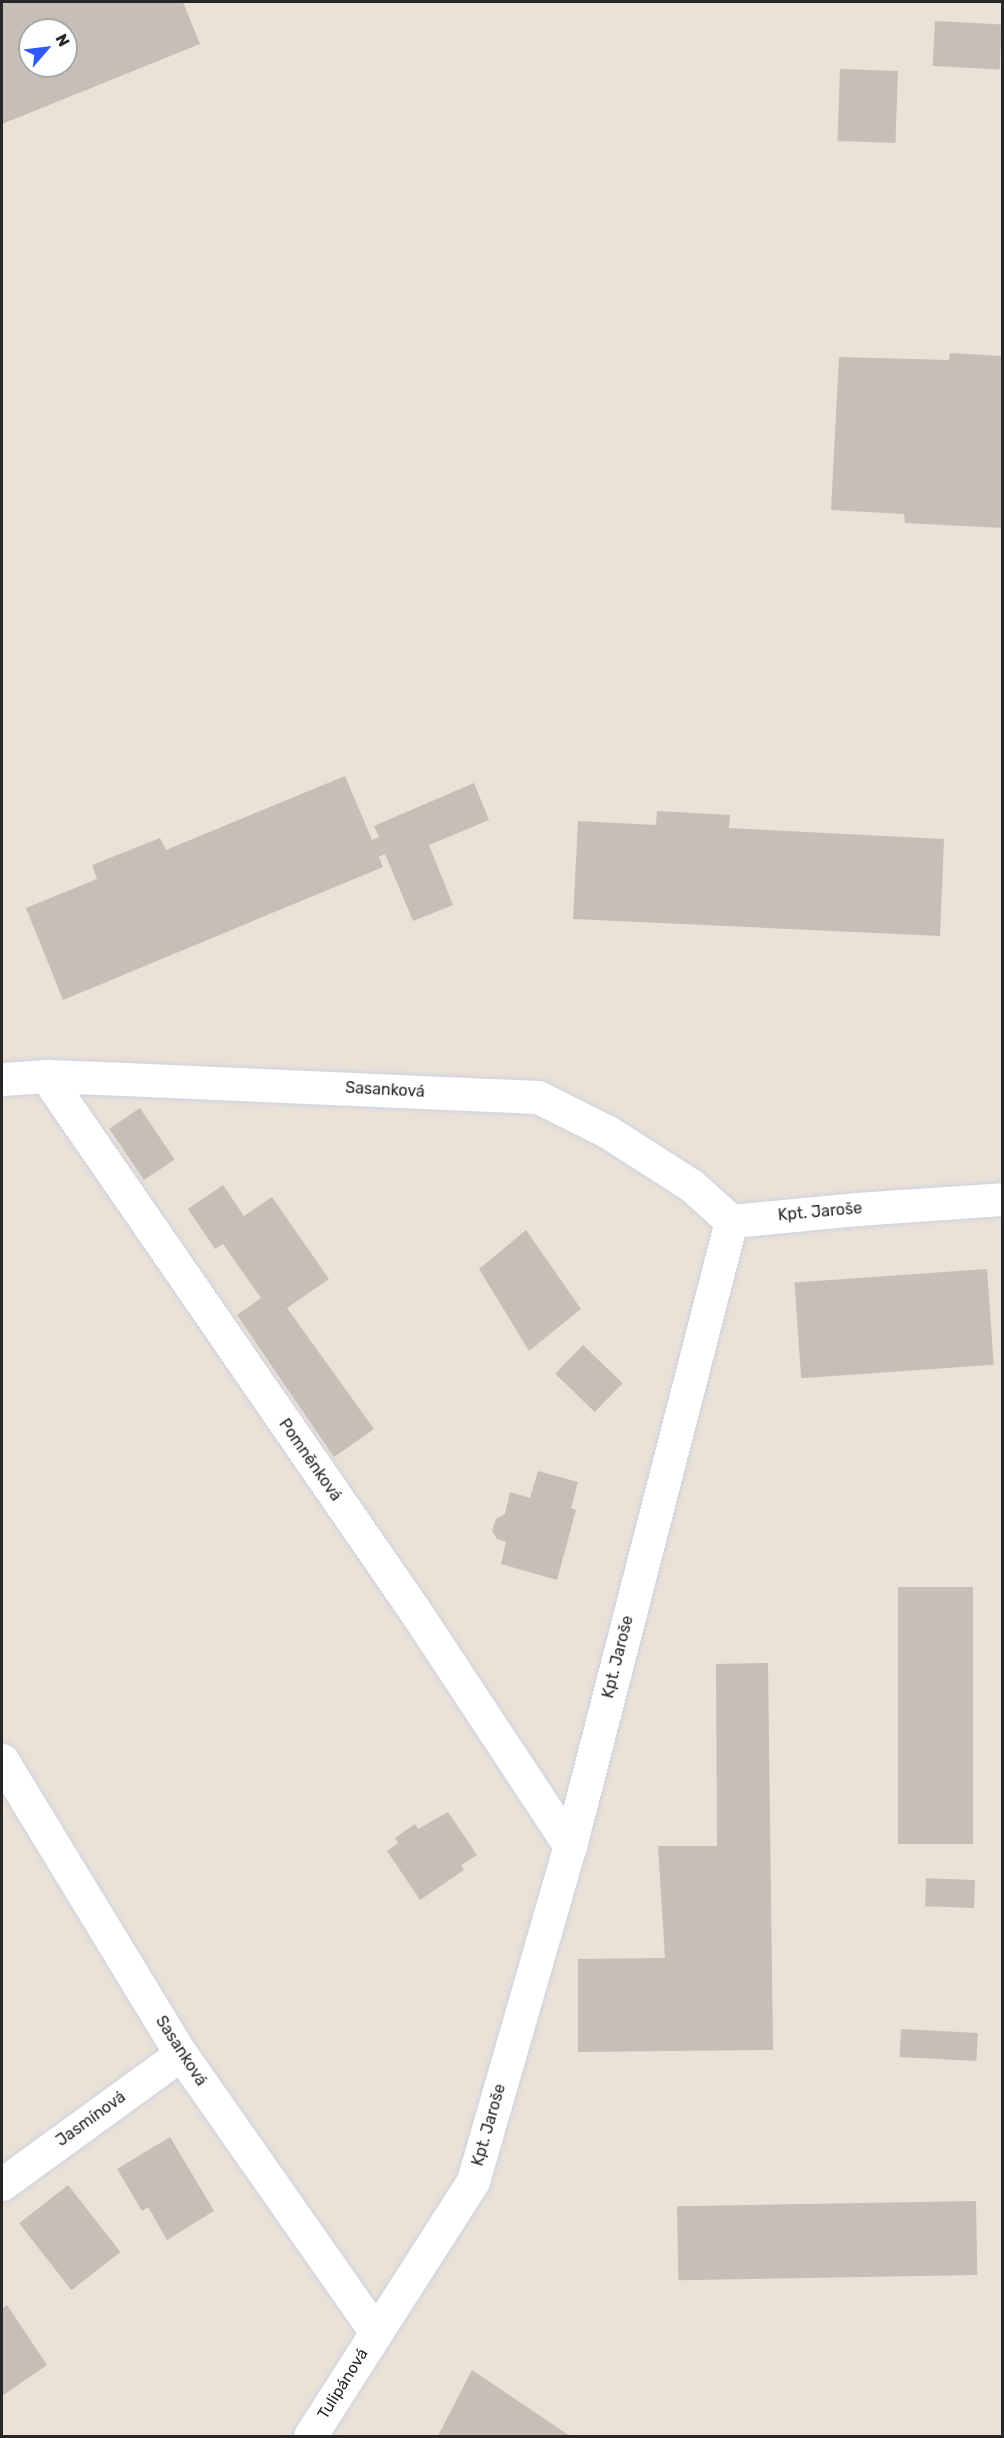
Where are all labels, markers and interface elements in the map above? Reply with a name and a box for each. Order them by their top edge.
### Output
north arrow [18,18,78,78]
text: N [51,31,74,50]
street label: Sasanková [345,1078,425,1102]
street label: Kpt. Jaroše [777,1199,863,1225]
street label: Pomněnková [275,1415,345,1505]
street label: Kpt. Jaroše [598,1614,638,1700]
street label: Sasanková [151,2012,211,2090]
street label: Kpt. Jaroše [468,2082,510,2168]
street label: Jasmínová [53,2087,129,2151]
street label: Tulipánová [314,2345,372,2423]

